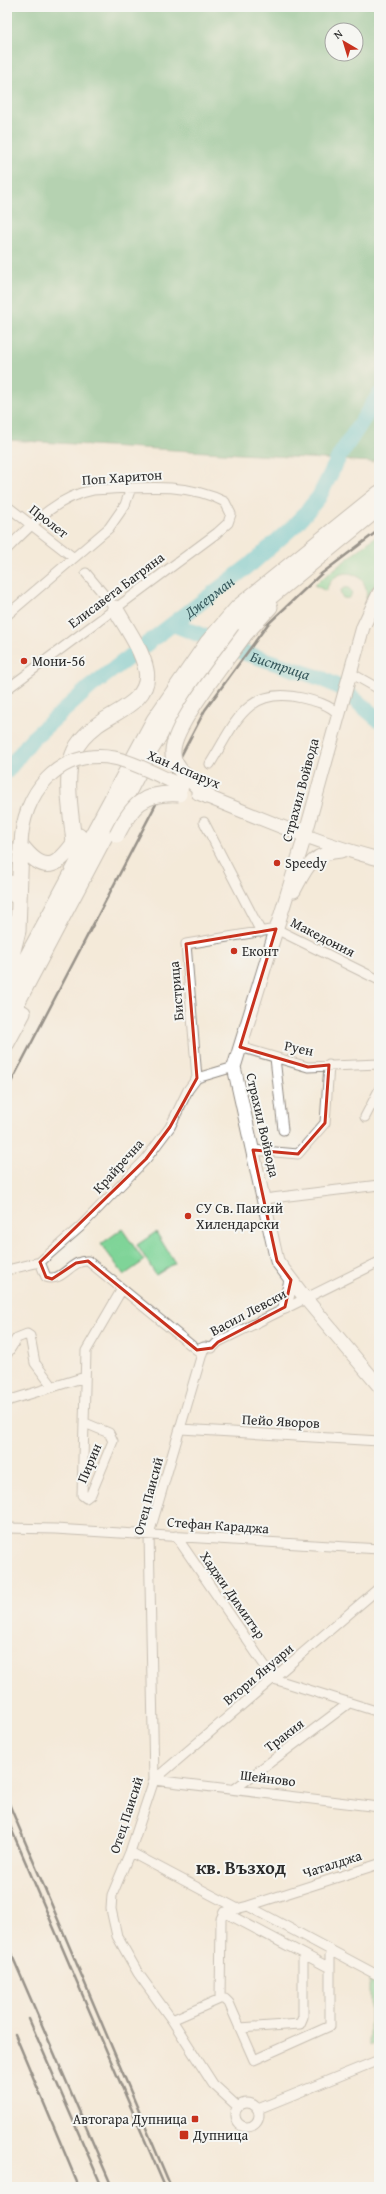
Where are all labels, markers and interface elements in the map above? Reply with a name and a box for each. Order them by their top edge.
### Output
north arrow [324,22,364,62]
text: N [330,25,346,43]
street label: Поп Харитон [81,464,163,490]
street label: Пролет [25,499,73,543]
street label: Елисавета Багряна [64,547,169,633]
water label: Джерман [179,570,239,623]
water label: Бистрица [248,645,313,685]
place label: Мони-56 [32,651,85,671]
marker: Мони-56 [19,656,29,666]
street label: Страхил Войвода [277,736,324,844]
street label: Хан Аспарух [144,745,224,794]
place label: Speedy [285,853,327,873]
marker: Speedy [272,858,282,868]
street label: Македония [287,912,359,962]
place label: Еконт [242,941,279,961]
marker: Еконт [229,946,239,956]
street label: Бистрица [163,960,189,1022]
street label: Руен [283,1035,315,1061]
street label: Страхил Войвода [241,1071,285,1179]
street label: Крайречна [88,1134,148,1198]
place label: СУ Св. Паисий Хилендарски [196,1198,283,1234]
marker: СУ Св. Паисий Хилендарски [183,1211,193,1221]
street label: Васил Левски [206,1283,290,1341]
street label: Пейо Яворов [242,1409,321,1433]
street label: Пирин [72,1440,106,1486]
street label: Отец Паисий [128,1455,168,1537]
street label: Стефан Караджа [166,1511,270,1539]
street label: Хаджи Димитър [195,1547,271,1643]
street label: Втори Януари [218,1638,298,1710]
street label: Тракия [260,1714,308,1756]
street label: Шейново [239,1765,297,1791]
street label: Отец Паисий [104,1774,148,1856]
street label: Чаталджа [300,1845,364,1883]
district label: кв. Възход [196,1854,286,1881]
place label: Автогара Дупница [73,2109,187,2129]
marker: Автогара Дупница [190,2114,200,2124]
place label: Дупница [192,2125,248,2145]
marker: Дупница [178,2129,190,2141]

